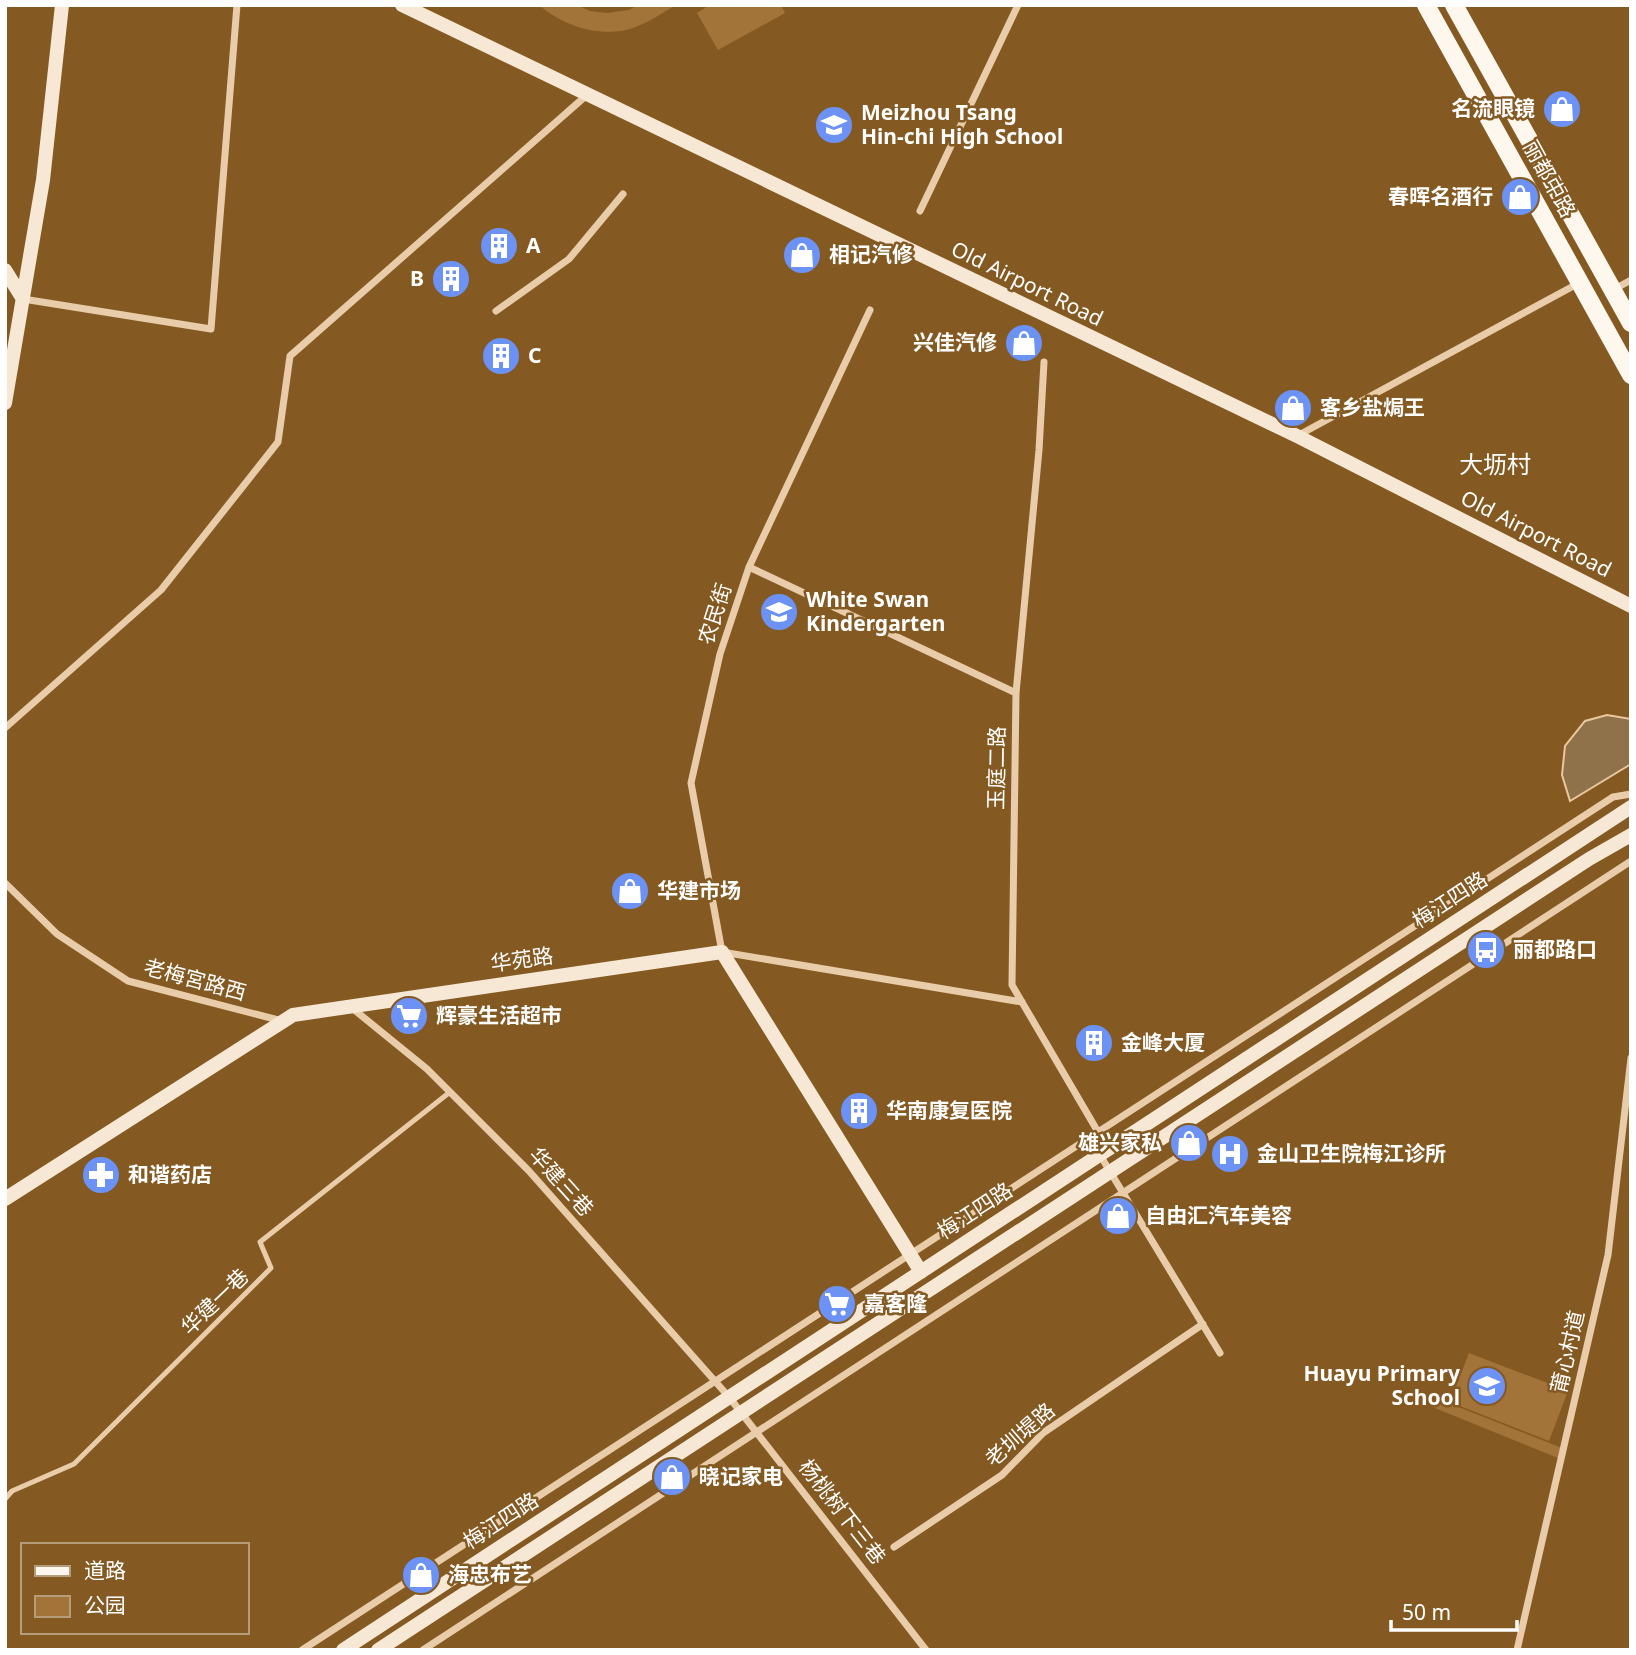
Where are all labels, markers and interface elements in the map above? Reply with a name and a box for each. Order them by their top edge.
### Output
shop icon: 名流眼镜 [1541,88,1583,130]
place label: 名流眼镜 [1451,94,1535,122]
place label: Meizhou Tsang Hin-chi High School [861,98,1063,150]
school or university icon: Meizhou Tsang Hin-chi High School [813,104,855,146]
street label: 丽都中路 [1517,135,1582,222]
shop icon: 春晖名酒行 [1499,176,1541,218]
place label: 春晖名酒行 [1388,182,1493,210]
building icon: A [478,225,520,267]
place label: A [526,231,541,259]
shop icon: 相记汽修 [781,234,823,276]
street label: Old Airport Road [947,234,1108,332]
place label: 相记汽修 [829,240,913,268]
building icon: B [430,258,472,300]
place label: B [410,264,424,292]
shop icon: 兴佳汽修 [1003,322,1045,364]
place label: 兴佳汽修 [913,328,997,356]
building icon: C [480,335,522,377]
place label: C [528,341,541,369]
shop icon: 客乡盐焗王 [1272,387,1314,429]
place label: 客乡盐焗王 [1320,393,1425,421]
district label: 大坜村 [1459,447,1531,480]
street label: Old Airport Road [1456,483,1617,583]
street label: 农民街 [691,579,737,648]
place label: White Swan Kindergarten [806,585,945,637]
school or university icon: White Swan Kindergarten [758,591,800,633]
street label: 玉庭二路 [981,726,1011,810]
street label: 梅江四路 [1407,865,1492,934]
shop icon: 华建市场 [609,870,651,912]
place label: 华建市场 [657,876,741,904]
bus stop icon: 丽都路口 [1465,929,1507,971]
place label: 丽都路口 [1513,935,1597,963]
street label: 华苑路 [489,941,555,977]
street label: 老梅宮路西 [141,952,250,1006]
supermarket icon: 辉豪生活超市 [388,995,430,1037]
place label: 辉豪生活超市 [436,1001,562,1029]
building icon: 金峰大厦 [1073,1022,1115,1064]
place label: 金峰大厦 [1121,1028,1205,1056]
building icon: 华南康复医院 [838,1090,880,1132]
place label: 华南康复医院 [886,1096,1012,1124]
shop icon: 雄兴家私 [1168,1122,1210,1164]
place label: 雄兴家私 [1078,1128,1162,1156]
hospital icon: 金山卫生院梅江诊所 [1209,1133,1251,1175]
place label: 金山卫生院梅江诊所 [1257,1139,1446,1167]
street label: 华建三巷 [523,1141,600,1222]
pharmacy icon: 和谐药店 [80,1154,122,1196]
place label: 和谐药店 [128,1160,212,1188]
street label: 梅江四路 [932,1176,1017,1245]
shop icon: 自由汇汽车美容 [1097,1195,1139,1237]
place label: 自由汇汽车美容 [1145,1201,1292,1229]
street label: 华建一巷 [174,1262,254,1341]
supermarket icon: 嘉客隆 [816,1283,858,1325]
place label: 嘉客隆 [864,1289,927,1317]
street label: 莆心村道 [1544,1308,1590,1396]
place label: Huayu Primary School [1303,1359,1460,1411]
school or university icon: Huayu Primary School [1466,1365,1508,1407]
street label: 老圳堤路 [978,1396,1060,1472]
street label: 杨桃树下三巷 [793,1453,893,1570]
shop icon: 晓记家电 [651,1456,693,1498]
place label: 晓记家电 [699,1462,783,1490]
street label: 梅江四路 [458,1486,543,1555]
legend [21,1543,248,1634]
shop icon: 海忠布艺 [400,1554,442,1596]
text: 道路 [84,1556,126,1584]
place label: 海忠布艺 [448,1560,532,1588]
scale bar [1391,1588,1517,1632]
text: 公园 [84,1591,126,1619]
text: 50 m [1402,1598,1451,1626]

